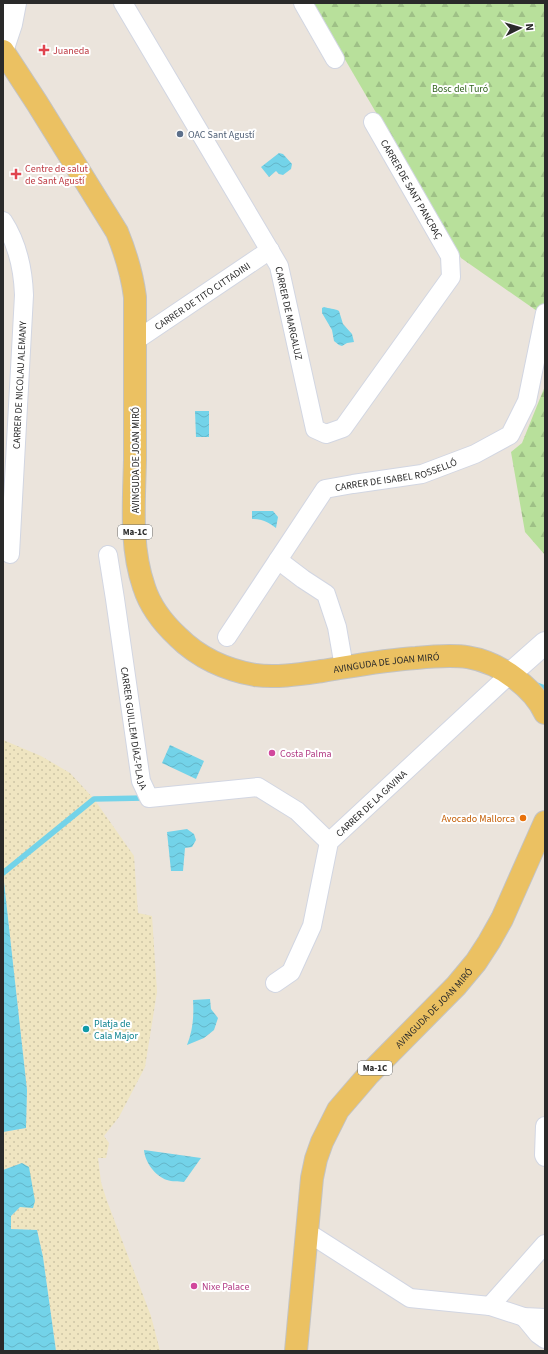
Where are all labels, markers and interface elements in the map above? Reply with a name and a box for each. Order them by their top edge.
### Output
north arrow [500,8,540,48]
text: N [522,23,537,31]
marker: Juaneda [38,44,50,56]
place label: Juaneda [53,44,89,58]
park label: Bosc del Turó [432,82,488,96]
place label: OAC Sant Agustí [188,128,255,142]
marker: OAC Sant Agustí [175,129,185,139]
street label: CARRER DE SANT PANCRAÇ [377,137,446,242]
place label: Centre de salut de Sant Agustí [25,162,89,188]
marker: Centre de salut de Sant Agustí [10,168,22,180]
street label: CARRER DE TITO CITTADINI [152,259,253,334]
street label: CARRER DE MARGALUZ [271,265,306,361]
street label: CARRER DE NICOLAU ALEMANY [10,320,30,449]
street label: AVINGUDA DE JOAN MIRÓ [129,406,143,513]
street label: CARRER DE ISABEL ROSSELLÓ [334,455,460,495]
road number: Ma-1C [118,525,152,539]
street label: AVINGUDA DE JOAN MIRÓ [332,650,440,677]
street label: CARRER GUILLEM DÍAZ-PLAJA [117,666,150,793]
place label: Costa Palma [280,747,331,761]
marker: Costa Palma [267,748,277,758]
street label: CARRER DE LA GAVINA [333,767,411,840]
place label: Avocado Mallorca [441,812,515,826]
marker: Avocado Mallorca [518,813,528,823]
street label: AVINGUDA DE JOAN MIRÓ [392,965,477,1052]
place label: Platja de Cala Major [94,1017,139,1043]
marker: Platja de Cala Major [81,1024,91,1034]
road number: Ma-1C [358,1061,392,1075]
place label: Nixe Palace [202,1280,249,1294]
marker: Nixe Palace [189,1281,199,1291]

